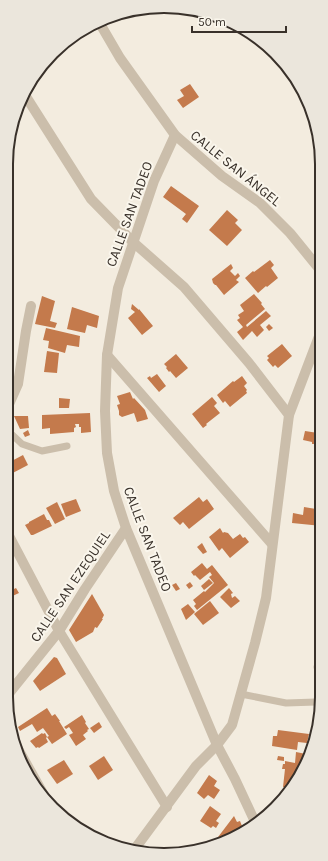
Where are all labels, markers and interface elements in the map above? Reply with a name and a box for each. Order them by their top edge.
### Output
scale bar [192,8,286,34]
text: 50 m [198,15,226,29]
street label: CALLE SAN ÁNGEL [187,126,285,210]
street label: CALLE SAN TADEO [103,159,156,269]
street label: CALLE SAN TADEO [120,484,175,594]
street label: CALLE SAN EZEQUIEL [27,527,114,645]

